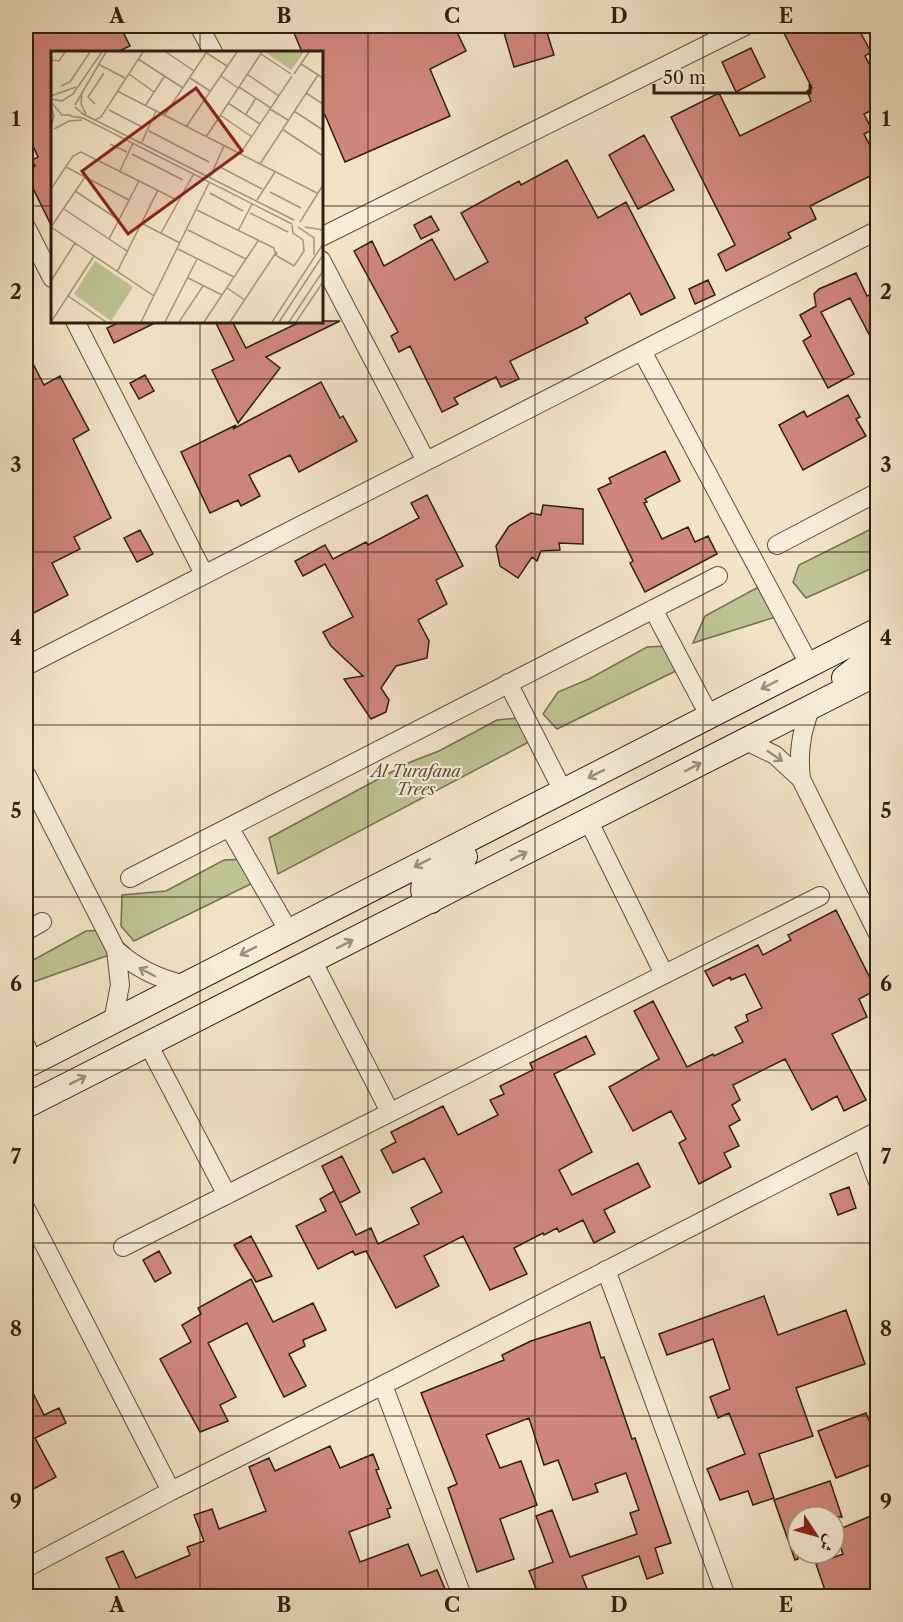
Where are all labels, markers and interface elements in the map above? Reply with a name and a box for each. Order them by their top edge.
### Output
text: A [108,4,125,28]
text: B [277,4,292,28]
text: C [444,4,460,28]
text: D [610,4,628,28]
text: E [779,4,793,28]
inset map [51,51,322,322]
scale bar [654,57,810,95]
text: 50 m [663,67,706,89]
text: 1 [12,107,21,131]
text: 1 [882,107,891,131]
text: 2 [10,280,22,304]
text: 2 [880,280,892,304]
text: 3 [10,453,22,477]
text: 3 [880,453,892,477]
text: 4 [10,626,22,650]
text: 4 [880,626,892,650]
one-way arrow [761,679,778,691]
one-way arrow [766,750,783,762]
park label: Al Turafana Trees [368,761,461,799]
one-way arrow [683,761,701,772]
one-way arrow [587,769,605,780]
text: 5 [10,799,22,823]
text: 5 [880,799,892,823]
one-way arrow [510,849,528,861]
one-way arrow [413,857,431,869]
one-way arrow [336,937,354,949]
one-way arrow [240,945,257,957]
one-way arrow [138,966,156,977]
text: 6 [10,972,22,996]
text: 6 [880,972,892,996]
one-way arrow [68,1073,86,1085]
text: 7 [11,1145,22,1169]
text: 7 [881,1145,892,1169]
text: 8 [10,1317,22,1341]
text: 8 [880,1317,892,1341]
text: 9 [10,1490,22,1514]
text: 9 [880,1490,892,1514]
north arrow [786,1505,846,1565]
text: ش [815,1532,841,1556]
text: A [108,1593,125,1617]
text: B [277,1593,292,1617]
text: C [444,1593,460,1617]
text: D [610,1593,628,1617]
text: E [779,1593,793,1617]

